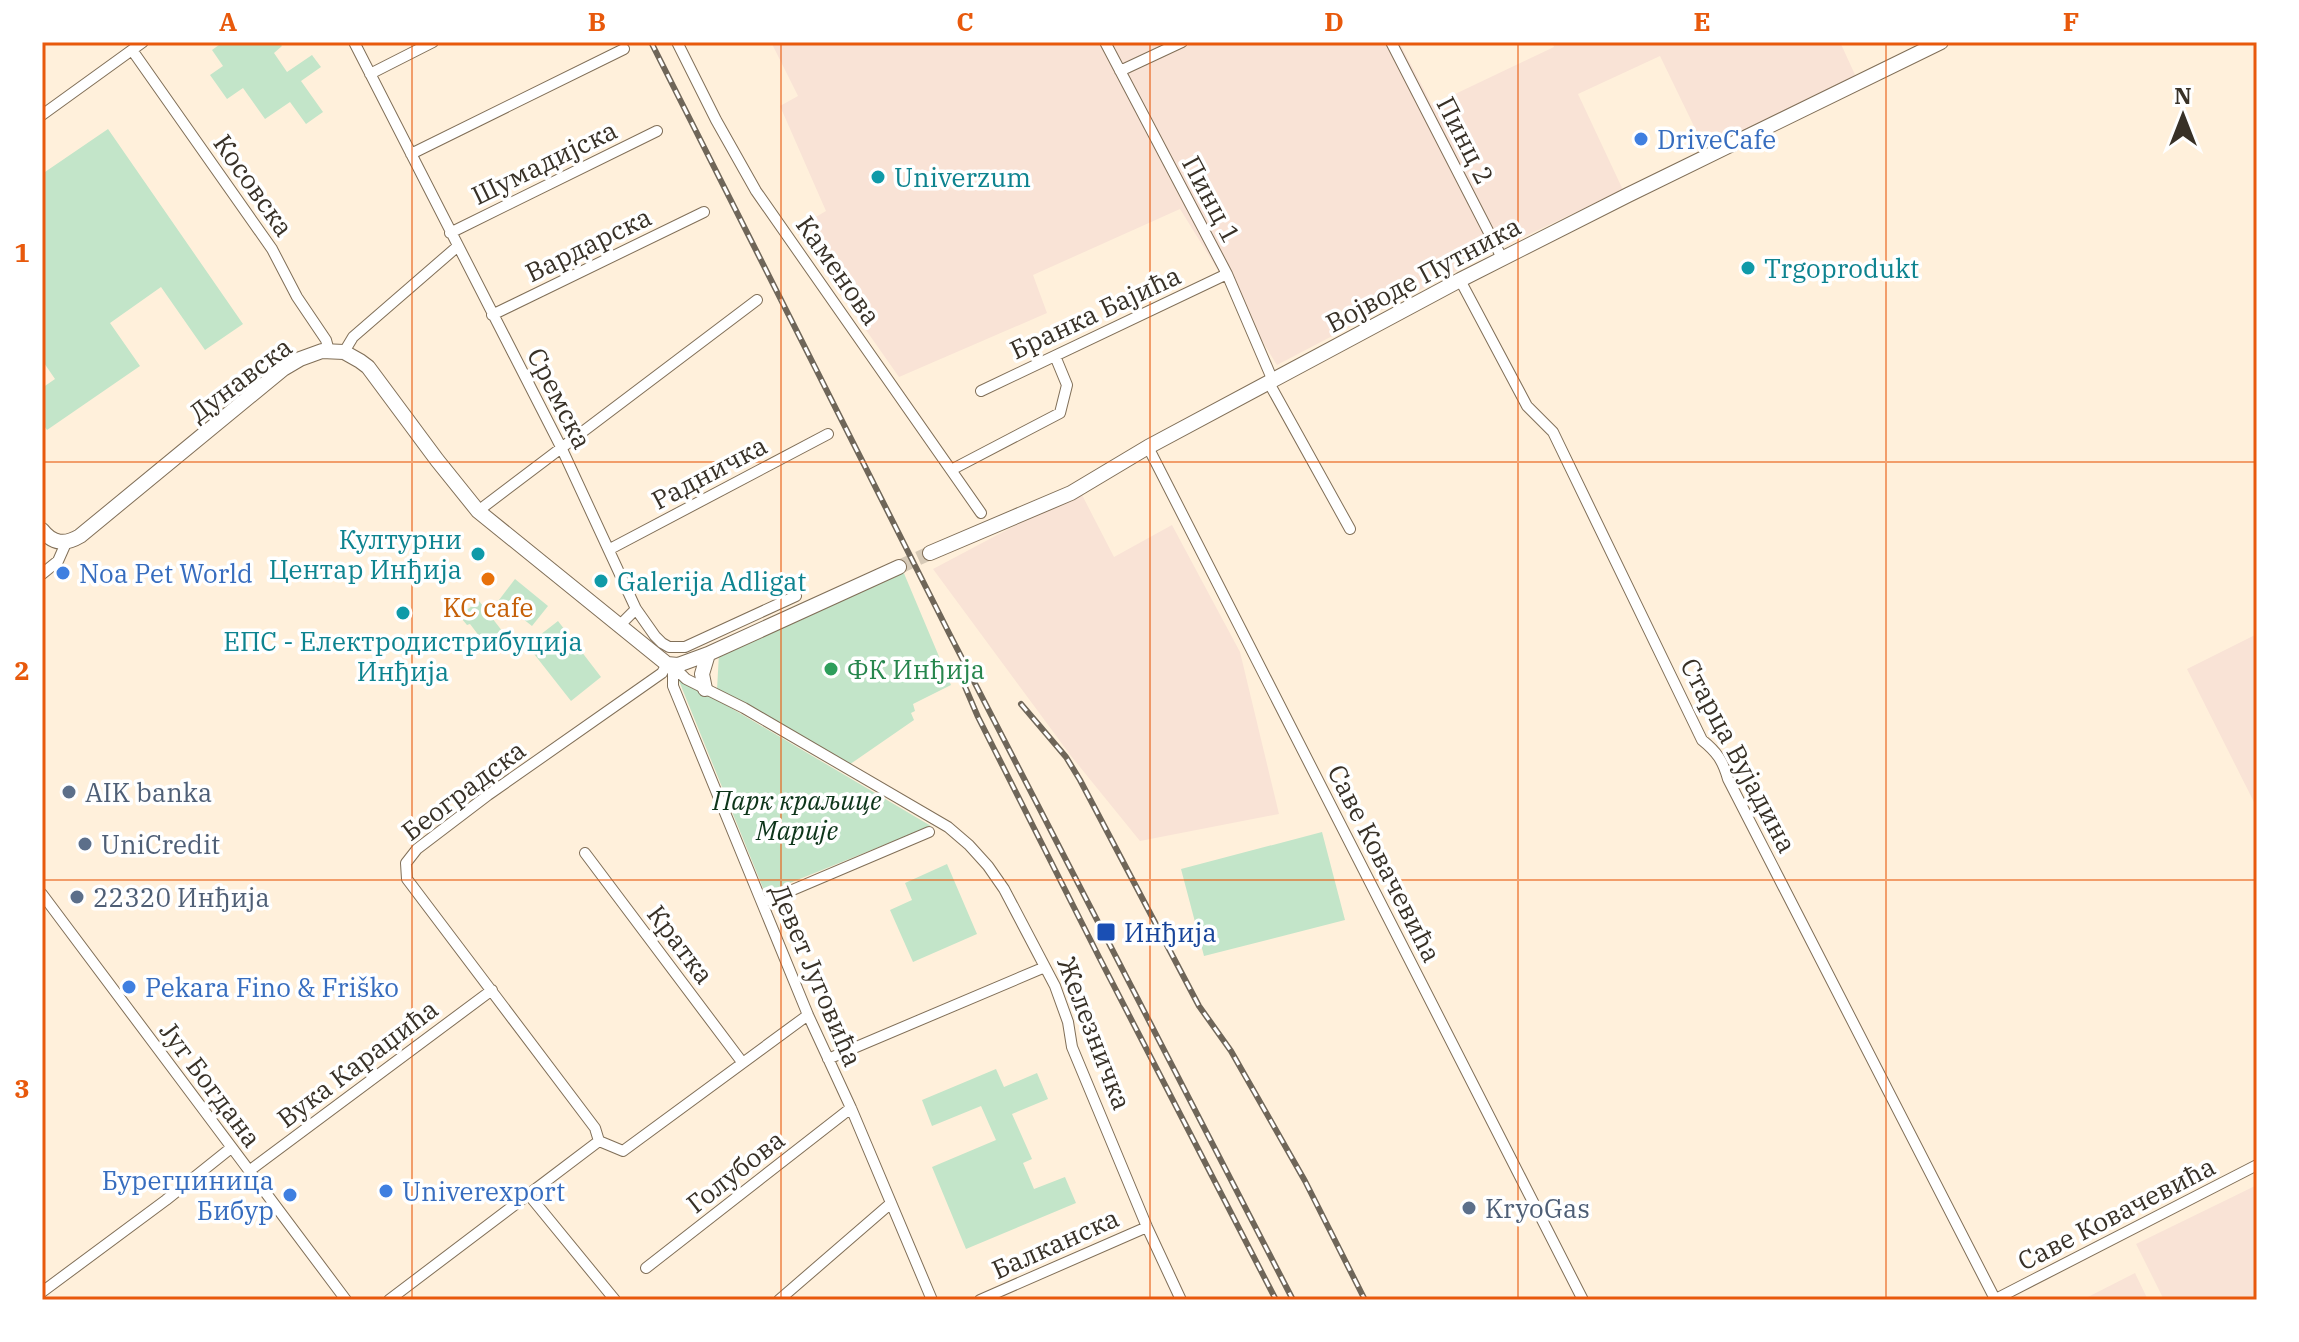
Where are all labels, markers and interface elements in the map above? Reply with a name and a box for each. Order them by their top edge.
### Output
text: A [219,4,237,38]
text: B [588,4,606,38]
text: C [956,4,974,38]
text: D [1324,4,1344,38]
text: E [1693,4,1711,38]
text: F [2063,4,2079,38]
north arrow [2143,76,2223,156]
text: N [2174,81,2192,110]
street label: Пинц 2 [1430,91,1502,189]
street label: Шумадијска [466,112,622,212]
place label: DriveCafe [1657,122,1776,156]
street label: Косовска [206,127,302,243]
marker: DriveCafe [1632,130,1650,148]
street label: Пинц 1 [1175,150,1249,248]
place label: Univerzum [894,160,1031,194]
marker: Univerzum [869,168,887,186]
street label: Вардарска [519,199,657,289]
street label: Војводе Путника [1320,208,1526,340]
street label: Каменова [789,209,889,331]
text: 1 [14,235,30,269]
place label: Trgoprodukt [1764,251,1919,285]
street label: Бранка Бајића [1004,258,1186,366]
marker: Trgoprodukt [1739,259,1757,277]
street label: Дунавска [182,329,298,429]
street label: Сремска [520,342,600,454]
street label: Радничка [645,427,773,517]
place label: Културни Центар Инђија [269,522,462,586]
marker: Културни Центар Инђија [469,545,487,563]
place label: Noa Pet World [79,556,253,590]
marker: Noa Pet World [54,564,72,582]
place label: Galerija Adligat [617,564,806,598]
marker: KC cafe [479,570,497,588]
marker: Galerija Adligat [592,572,610,590]
place label: KC cafe [443,590,533,624]
marker: ЕПС - Електродистрибуција Инђија [394,604,412,622]
place label: ЕПС - Електродистрибуција Инђија [223,624,583,688]
place label: ФК Инђија [847,652,985,686]
street label: Старца Вујадина [1673,652,1805,858]
text: 2 [14,653,30,687]
marker: ФК Инђија [822,660,840,678]
street label: Београдска [394,732,532,848]
street label: Саве Ковачевића [1320,758,1450,968]
place label: AIK banka [85,775,212,809]
marker: AIK banka [60,783,78,801]
park label: Парк краљице Марије [712,783,882,847]
place label: UniCredit [101,827,220,861]
marker: UniCredit [76,835,94,853]
street label: Девет Југовића [763,879,871,1071]
place label: 22320 Инђија [93,880,270,914]
marker: 22320 Инђија [68,888,86,906]
street label: Кратка [640,898,722,990]
place label: Инђија [1124,915,1217,949]
marker: Инђија [1095,921,1117,943]
street label: Железничка [1050,952,1140,1114]
place label: Pekara Fino & Friško [145,970,399,1004]
marker: Pekara Fino & Friško [120,978,138,996]
street label: Вука Караџића [270,991,444,1135]
street label: Југ Богдана [153,1014,269,1154]
text: 3 [14,1071,30,1105]
street label: Голубова [679,1122,791,1220]
street label: Саве Ковачевића [2011,1148,2221,1278]
place label: Бурегџиница Бибур [102,1163,274,1227]
place label: Univerexport [402,1174,565,1208]
marker: Univerexport [377,1182,395,1200]
marker: Бурегџиница Бибур [281,1186,299,1204]
place label: KryoGas [1485,1191,1590,1225]
marker: KryoGas [1460,1199,1478,1217]
street label: Балканска [986,1200,1124,1286]

